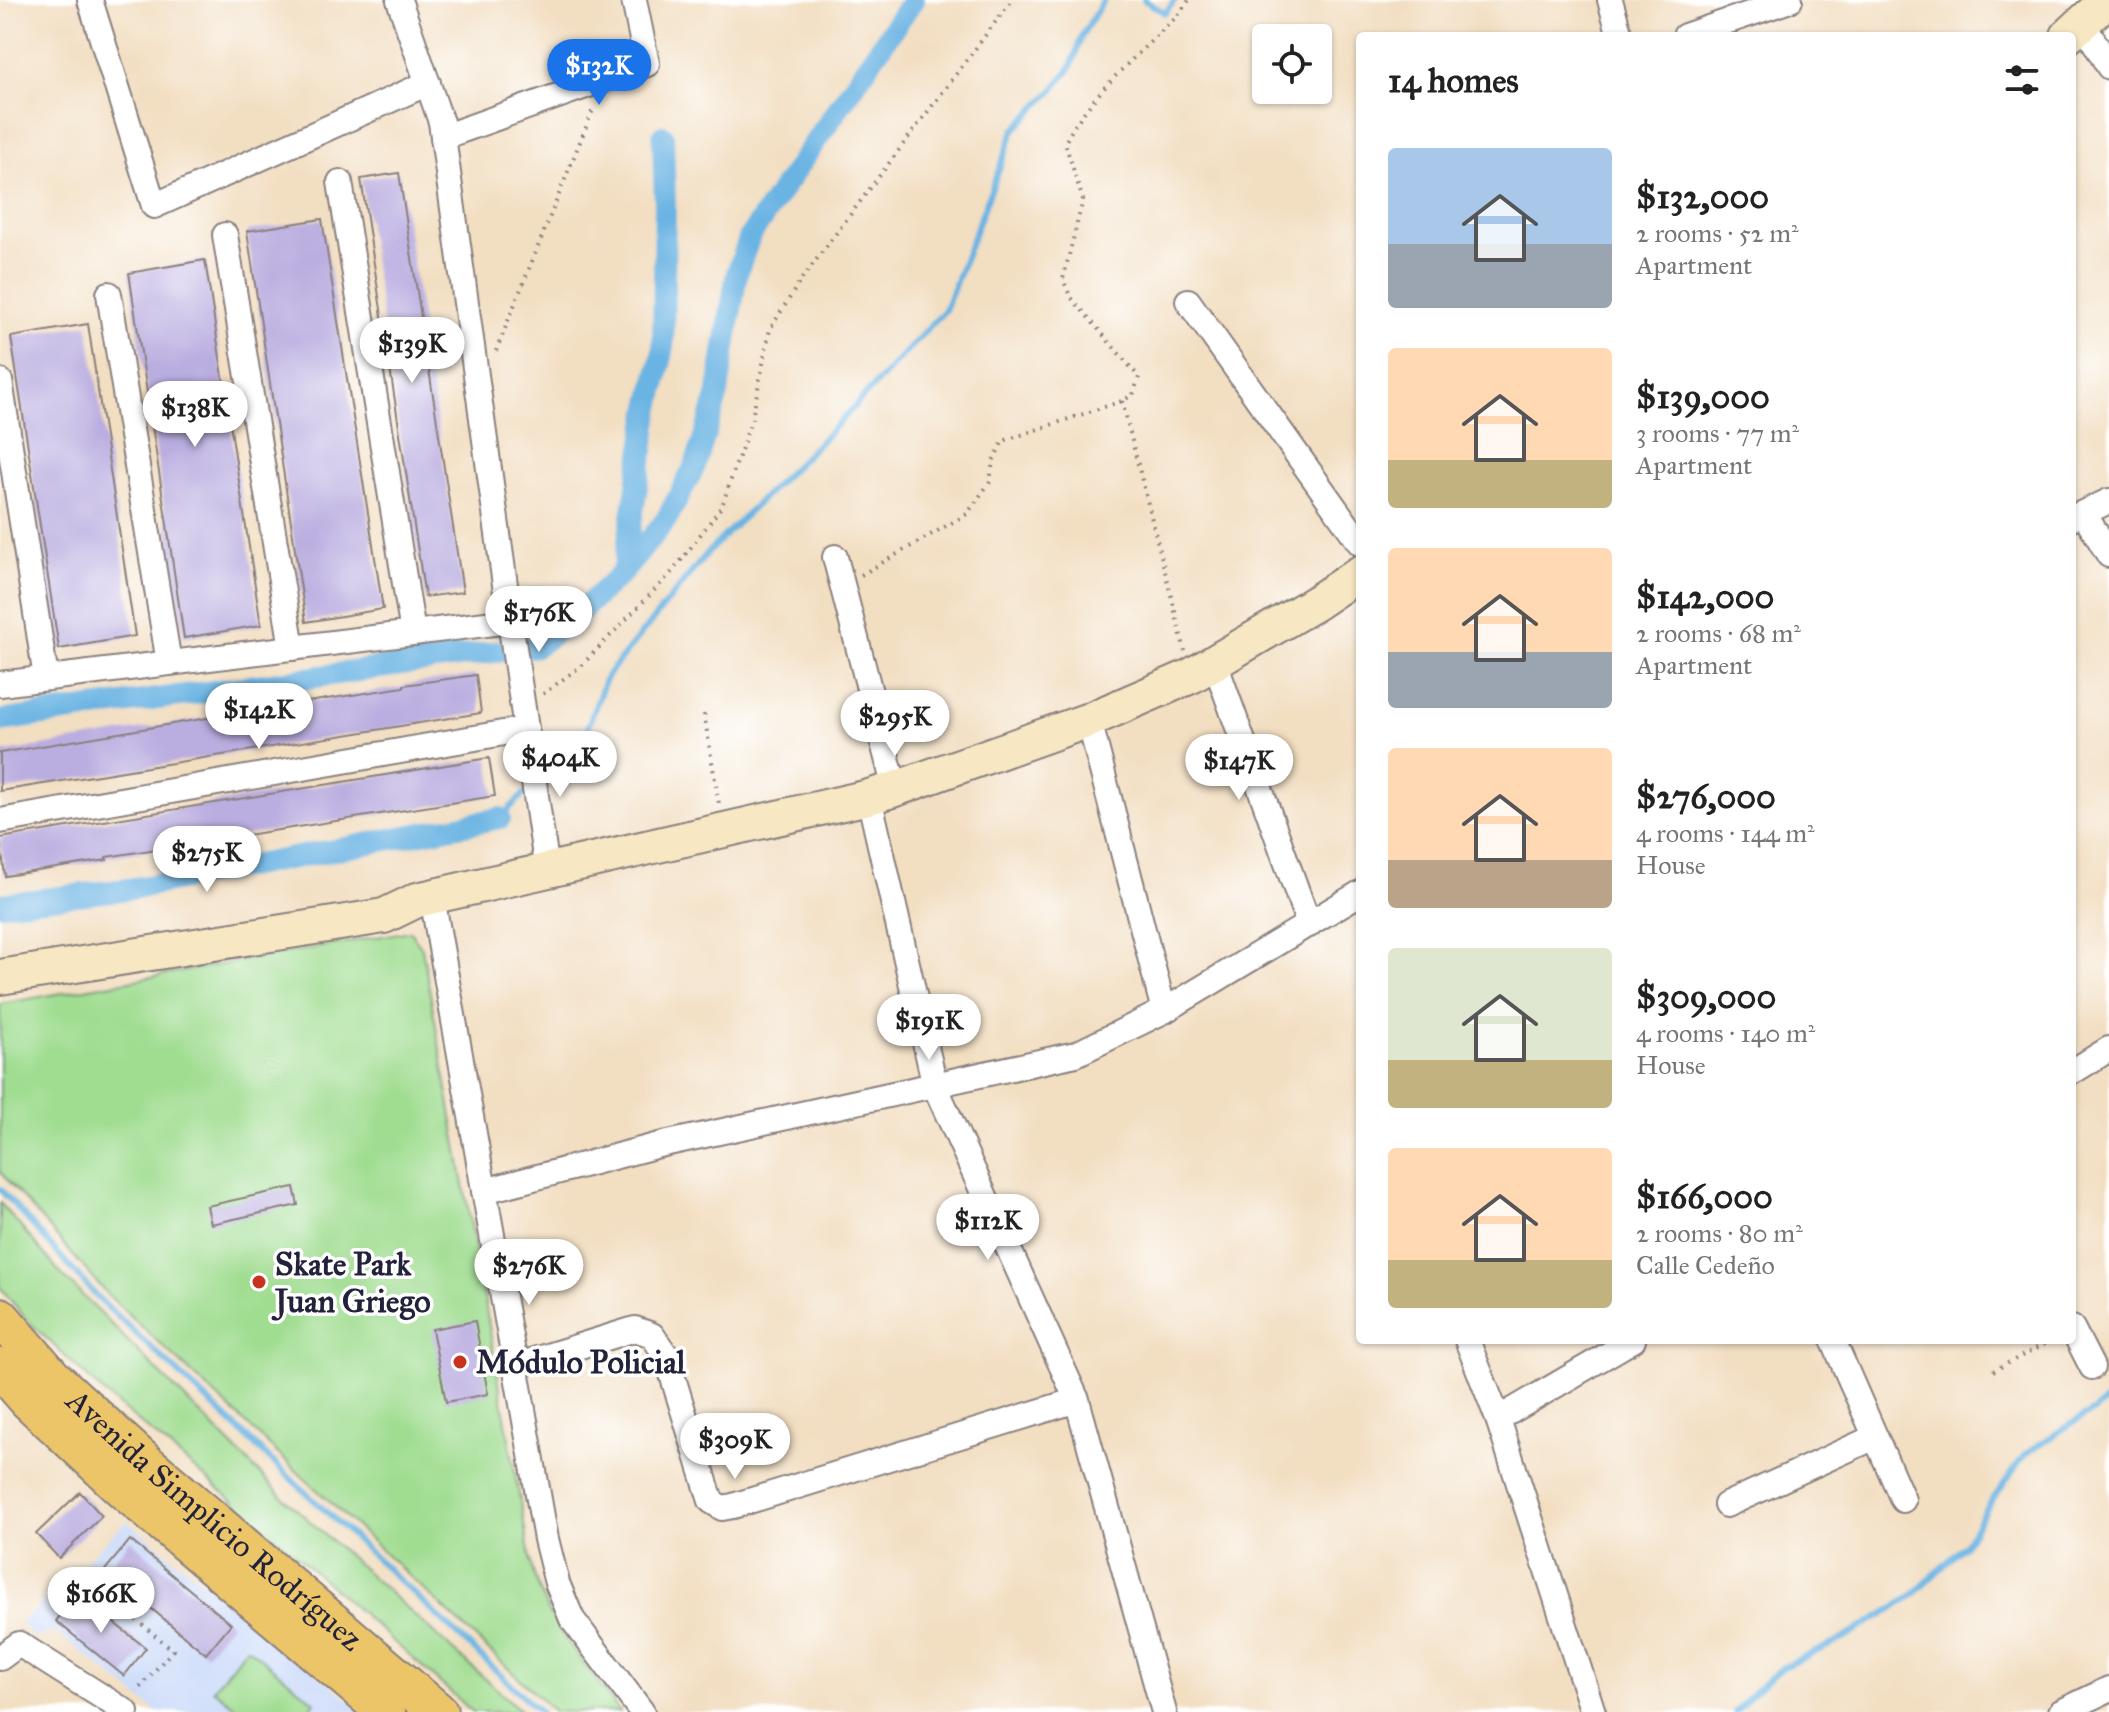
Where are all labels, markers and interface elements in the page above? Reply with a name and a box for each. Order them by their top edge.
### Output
map controls [1252,24,1332,104]
button: locate [1252,24,1332,104]
pin: $132K [543,39,655,107]
text: $132K [565,49,633,81]
icon: filters [2000,58,2044,102]
text: 14 homes [1388,60,1519,101]
text: $132,000 [1636,176,1769,217]
icon: home [1452,180,1548,276]
text: 2 rooms · 52 m² [1636,217,1799,249]
text: Apartment [1636,249,1752,281]
pin: $139K [356,317,468,385]
text: $139K [378,327,446,359]
text: $139,000 [1636,376,1770,417]
icon: home [1452,380,1548,476]
pin: $138K [139,381,251,449]
text: $138K [161,391,229,423]
text: 3 rooms · 77 m² [1636,417,1799,449]
text: Apartment [1636,449,1752,481]
text: $142,000 [1636,576,1774,617]
icon: home [1452,580,1548,676]
pin: $176K [483,586,595,654]
text: $176K [503,596,575,628]
text: 2 rooms · 68 m² [1636,617,1801,649]
text: Apartment [1636,649,1752,681]
pin: $142K [203,683,315,751]
pin: $295K [839,690,951,758]
text: $142K [223,693,295,725]
text: $295K [859,700,931,732]
pin: $404K [504,731,616,799]
pin: $147K [1183,734,1295,802]
text: $404K [521,741,599,773]
text: $147K [1203,744,1275,776]
text: $276,000 [1636,776,1776,817]
icon: home [1452,780,1548,876]
text: 4 rooms · 144 m² [1636,817,1815,849]
pin: $275K [151,826,263,894]
text: $275K [171,836,243,868]
text: House [1636,849,1706,881]
text: $309,000 [1636,976,1776,1017]
icon: home [1452,980,1548,1076]
pin: $191K [873,994,985,1062]
text: $191K [895,1004,963,1036]
text: 4 rooms · 140 m² [1636,1017,1815,1049]
text: House [1636,1049,1706,1081]
text: $166,000 [1636,1176,1773,1217]
icon: home [1452,1180,1548,1276]
pin: $112K [932,1194,1044,1262]
text: $112K [954,1204,1022,1236]
text: 2 rooms · 80 m² [1636,1217,1803,1249]
pin: $276K [473,1239,585,1307]
place label: Skate Park Juan Griego [271,1245,431,1321]
text: $276K [492,1249,566,1281]
text: Calle Cedeño [1636,1249,1775,1281]
marker: Skate Park Juan Griego [250,1273,268,1291]
place label: Módulo Policial [476,1343,687,1382]
marker: Módulo Policial [451,1353,469,1371]
street label: Avenida Simplicio Rodríguez [57,1379,371,1659]
pin: $309K [679,1413,791,1481]
text: $309K [698,1423,772,1455]
pin: $166K [45,1567,157,1635]
text: $166K [66,1577,136,1609]

